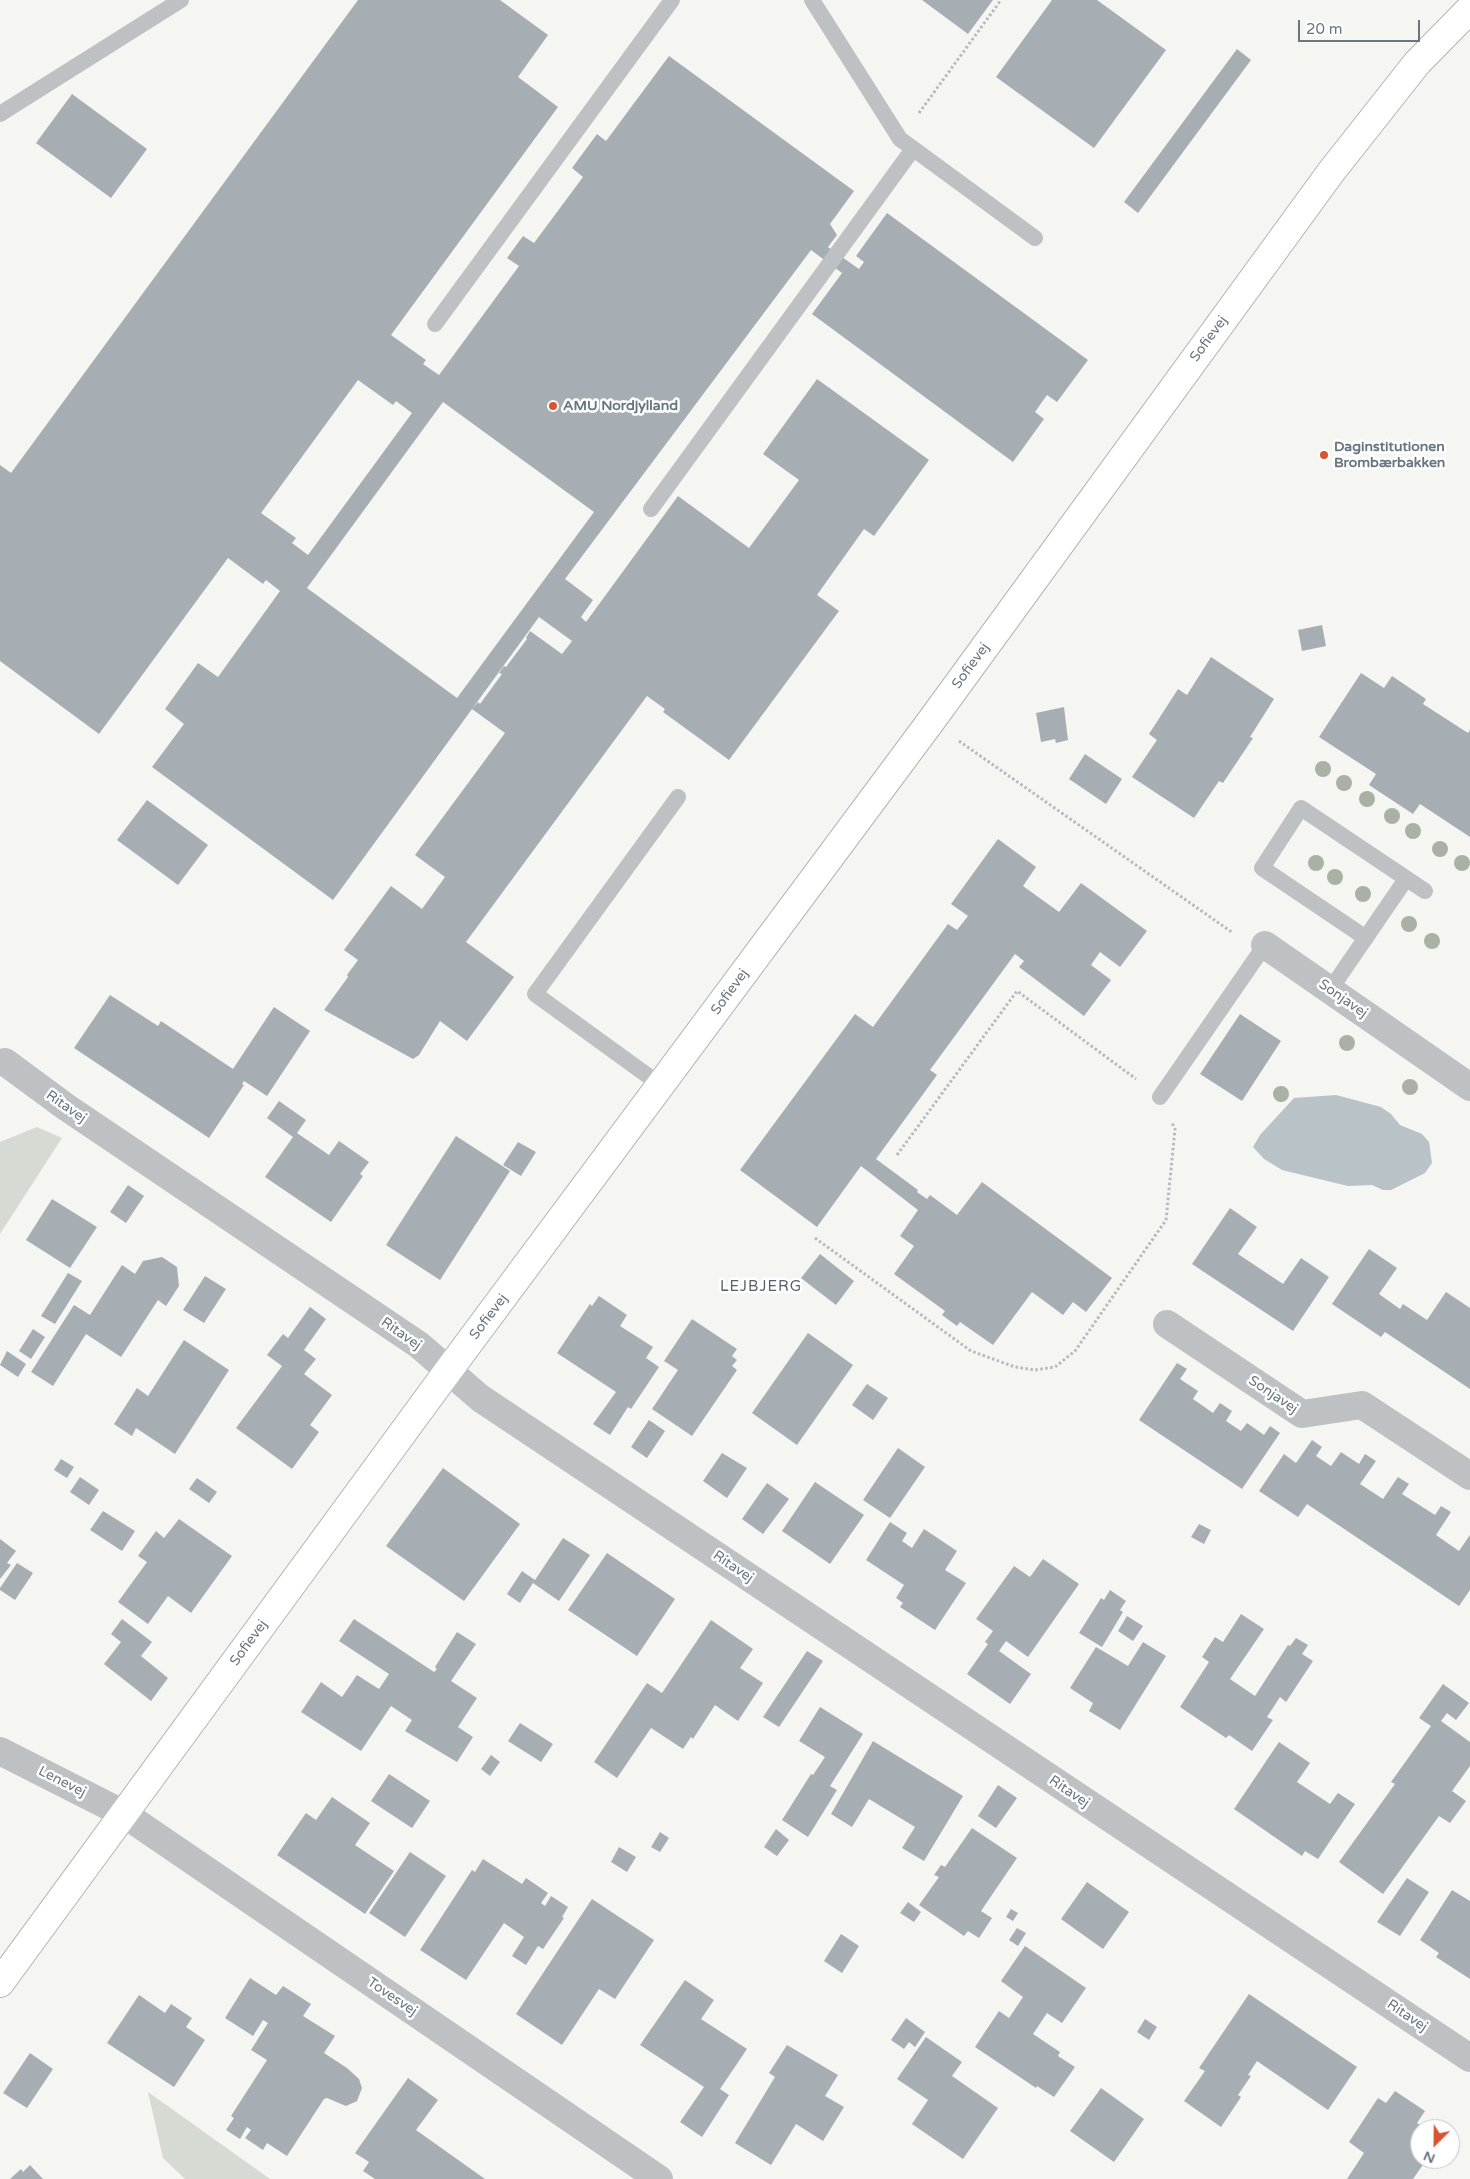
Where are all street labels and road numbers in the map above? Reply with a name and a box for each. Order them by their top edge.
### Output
street label: Sofievej [1187,313,1231,365]
street label: Sofievej [949,640,993,692]
street label: Sofievej [708,966,752,1018]
street label: Sonjavej [1315,976,1371,1022]
street label: Ritavej [43,1087,89,1127]
street label: Sofievej [466,1291,512,1343]
street label: Ritavej [378,1314,424,1354]
street label: Sonjavej [1245,1372,1301,1418]
street label: Ritavej [710,1547,756,1587]
street label: Sofievej [227,1617,271,1669]
street label: Lenevej [35,1763,89,1801]
street label: Ritavej [1046,1772,1092,1812]
street label: Tovesvej [364,1974,420,2020]
street label: Ritavej [1384,1996,1430,2036]

